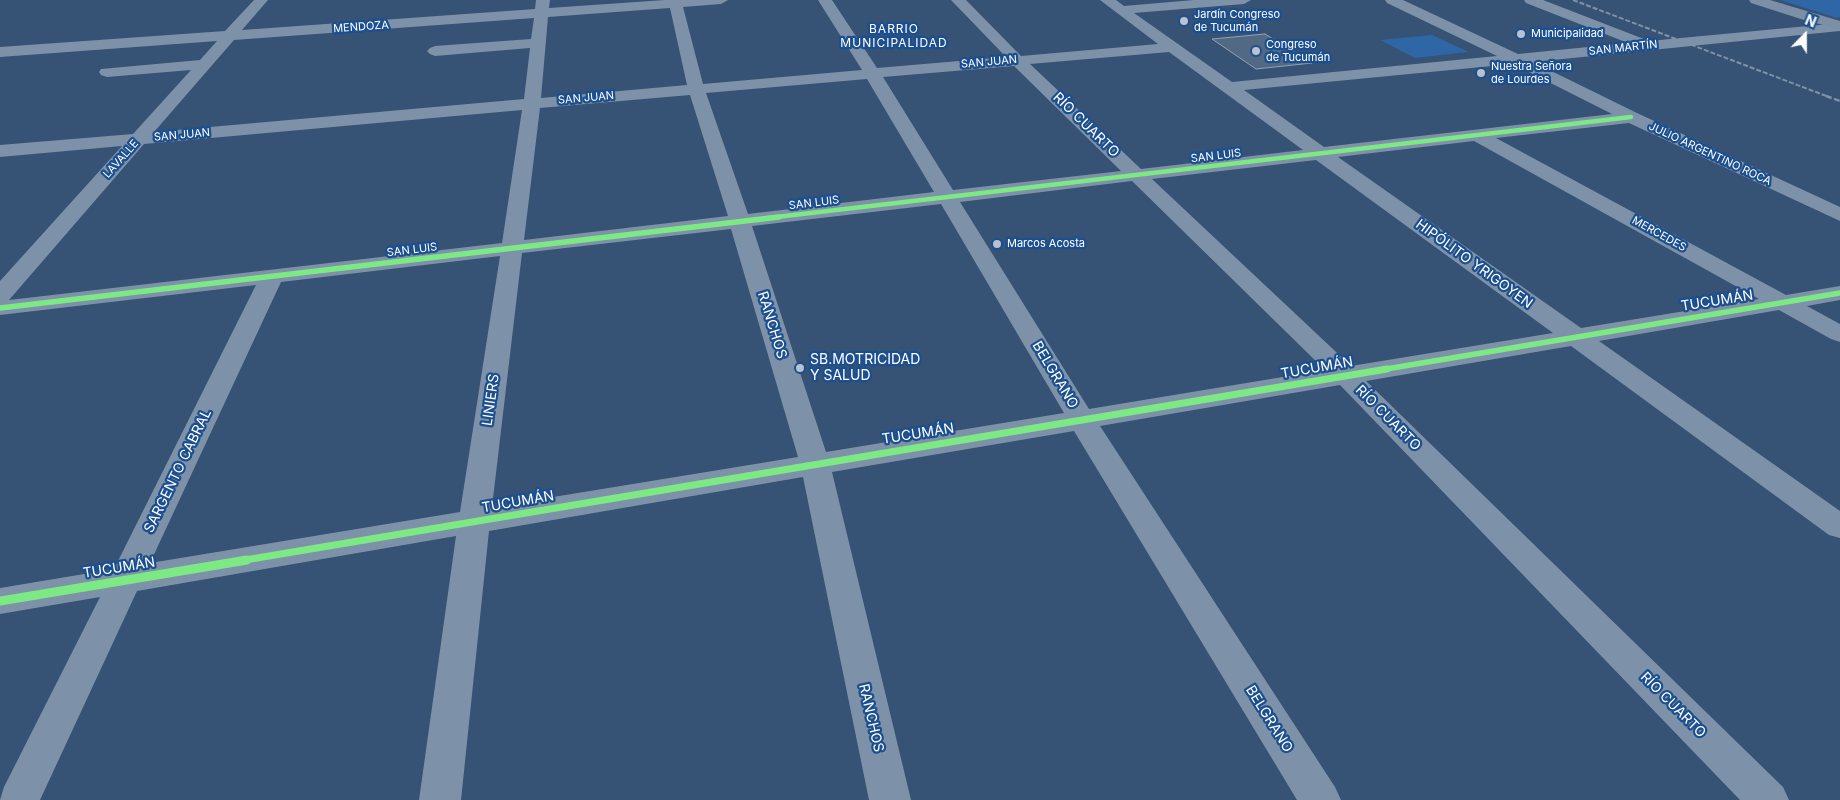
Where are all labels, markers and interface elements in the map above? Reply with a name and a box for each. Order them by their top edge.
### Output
place label: Jardín Congreso de Tucumán [1194,8,1280,34]
north arrow [1780,10,1830,60]
text: N [1803,11,1819,31]
marker: Jardín Congreso de Tucumán [1178,15,1190,27]
street label: MENDOZA [333,18,389,36]
district label: BARRIO MUNICIPALIDAD [839,22,949,50]
place label: Municipalidad [1531,27,1604,41]
marker: Municipalidad [1515,28,1527,40]
place label: Congreso de Tucumán [1266,38,1330,64]
street label: SAN MARTÍN [1588,38,1658,58]
marker: Congreso de Tucumán [1250,45,1262,57]
street label: SAN JUAN [960,53,1018,71]
place label: Nuestra Señora de Lourdes [1491,60,1572,86]
marker: Nuestra Señora de Lourdes [1475,67,1487,79]
street label: SAN JUAN [557,89,615,107]
street label: RÍO CUARTO [1049,89,1123,161]
street label: JULIO ARGENTINO ROCA [1647,120,1773,188]
street label: SAN JUAN [153,126,211,144]
street label: LAVALLE [101,137,141,181]
street label: SAN LUIS [1190,146,1242,166]
street label: SAN LUIS [788,193,840,213]
street label: MERCEDES [1630,214,1688,254]
street label: HIPÓLITO YRIGOYEN [1412,216,1536,312]
place label: Marcos Acosta [1007,237,1085,251]
marker: Marcos Acosta [991,238,1003,250]
street label: SAN LUIS [386,240,438,260]
street label: TUCUMÁN [1680,287,1754,315]
street label: RANCHOS [754,289,790,361]
street label: BELGRANO [1028,338,1082,412]
place label: SB.MOTRICIDAD Y SALUD [810,352,920,384]
street label: TUCUMÁN [1280,353,1354,383]
marker: SB.MOTRICIDAD Y SALUD [794,362,806,374]
street label: LINIERS [479,373,503,427]
street label: RÍO CUARTO [1352,382,1424,454]
street label: SARGENTO CABRAL [141,406,215,536]
street label: TUCUMÁN [881,420,955,448]
street label: TUCUMÁN [481,487,555,517]
street label: TUCUMÁN [82,554,156,582]
street label: RÍO CUARTO [1637,669,1709,741]
street label: RANCHOS [855,682,887,754]
street label: BELGRANO [1242,683,1296,755]

